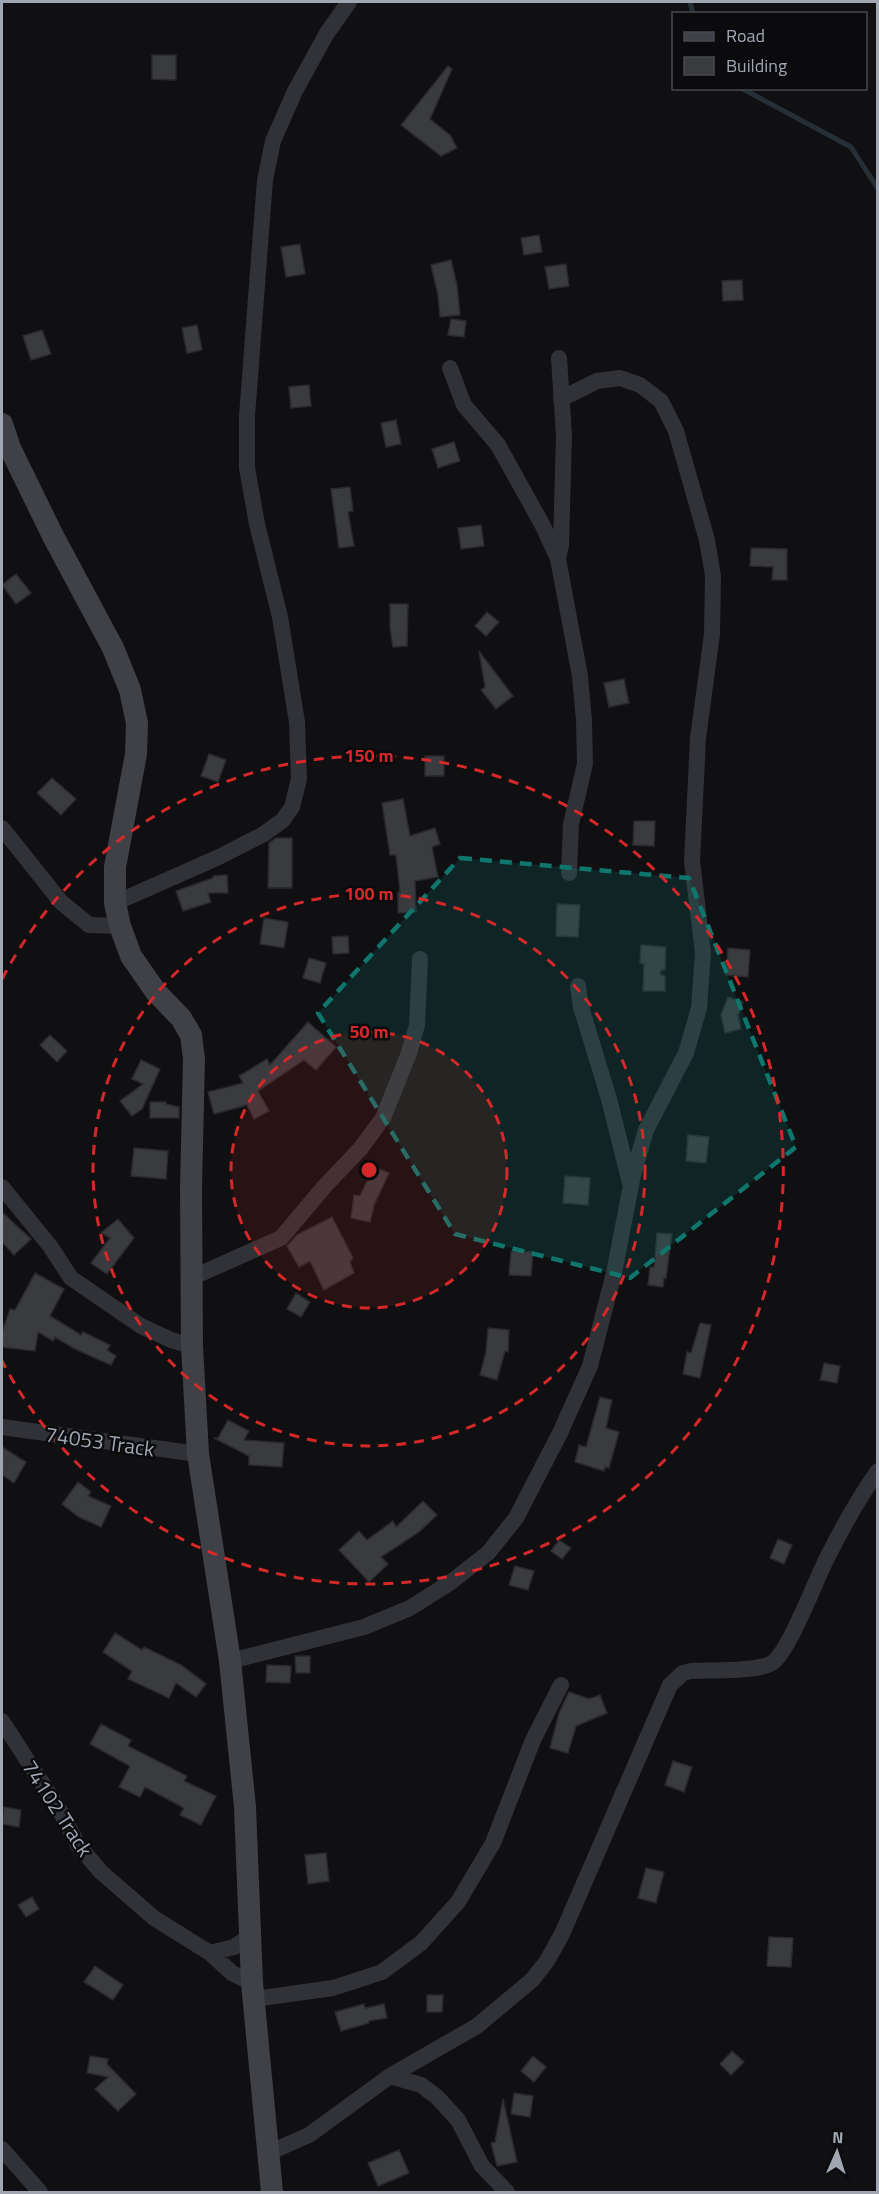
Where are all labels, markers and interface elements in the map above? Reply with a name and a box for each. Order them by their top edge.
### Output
legend [672,12,867,90]
text: Road [726,22,765,49]
text: Building [726,52,787,79]
text: 150 m [344,742,394,769]
text: 100 m [344,880,394,907]
text: 50 m [349,1018,389,1045]
centre of rings [359,1160,379,1180]
street label: 74053 Track [43,1418,157,1464]
street label: 74102 Track [15,1753,101,1863]
north arrow [807,2122,867,2182]
text: N [832,2125,844,2149]

